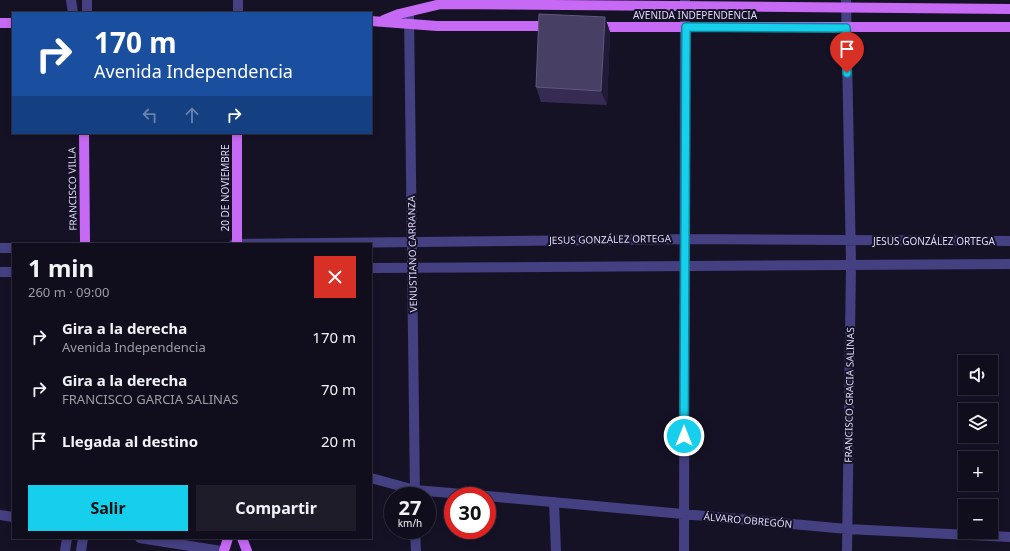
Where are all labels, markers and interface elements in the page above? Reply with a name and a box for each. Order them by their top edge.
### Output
street label: AVENIDA INDEPENDENCIA [633,8,758,22]
text: 170 m [94,23,177,61]
icon: right [28,28,80,80]
pin [830,32,864,73]
icon: arrive [836,38,858,60]
text: Avenida Independencia [94,59,293,83]
icon: left [139,104,161,126]
icon: ahead [181,104,203,126]
icon: right [223,104,245,126]
street label: 20 DE NOVIEMBRE [218,144,232,232]
street label: FRANCISCO VILLA [64,147,80,231]
street label: VENUSTIANO CARRANZA [404,195,420,312]
street label: JESUS GONZÁLEZ ORTEGA [548,231,672,247]
street label: JESUS GONZÁLEZ ORTEGA [872,234,996,248]
text: 1 min [28,251,94,284]
button: close [314,256,356,298]
text: 260 m · 09:00 [28,283,109,301]
text: Gira a la derecha [62,318,187,338]
icon: right [28,326,50,348]
text: 170 m [312,327,356,347]
street label: FRANCISCO GRACIA SALINAS [841,327,857,463]
text: Avenida Independencia [62,338,206,356]
map controls [958,355,998,539]
button: sound [958,355,998,395]
text: Gira a la derecha [62,370,187,390]
icon: right [28,378,50,400]
text: 70 m [321,379,356,399]
text: FRANCISCO GARCIA SALINAS [62,390,238,408]
button: layers [958,403,998,443]
position arrow [663,415,705,457]
icon: arrive [28,430,50,452]
text: Llegada al destino [62,431,198,451]
text: 20 m [321,431,356,451]
button: + [958,451,998,491]
button: Salir [28,485,188,531]
button: Compartir [196,485,356,531]
speed limit sign: 30 [444,487,496,539]
text: 27 [399,494,421,521]
button: − [958,499,998,539]
street label: ÁLVARO OBREGÓN [703,509,793,531]
text: km/h [398,516,422,530]

